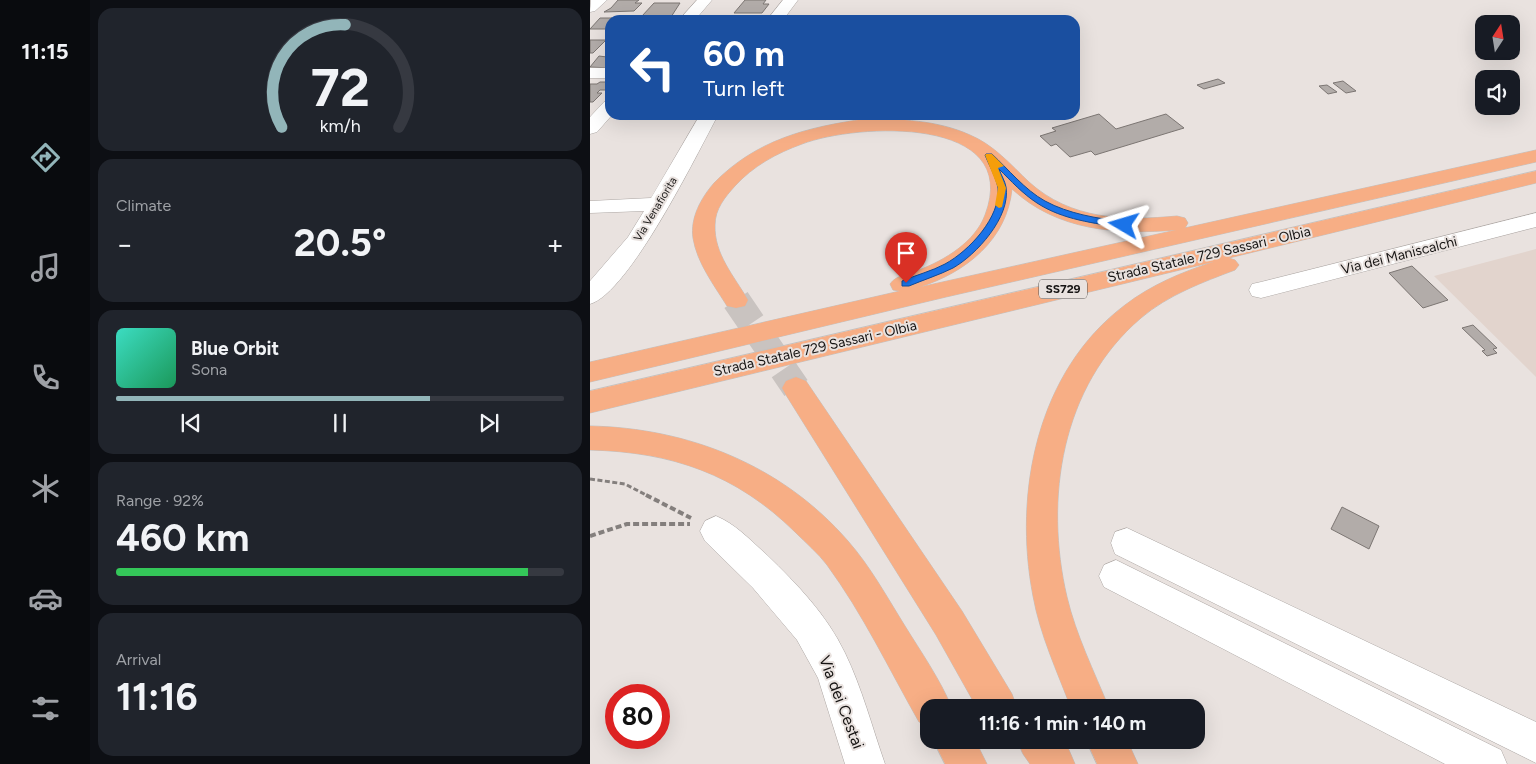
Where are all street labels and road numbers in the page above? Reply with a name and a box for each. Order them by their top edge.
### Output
street label: Via Venafiorita [631,175,680,244]
street label: Strada Statale 729 Sassari - Olbia [1106,223,1312,286]
street label: Via dei Maniscalchi [1339,233,1459,278]
road number: SS729 [1039,280,1087,298]
street label: Strada Statale 729 Sassari - Olbia [712,317,918,380]
street label: Via dei Cestai [815,653,868,751]

